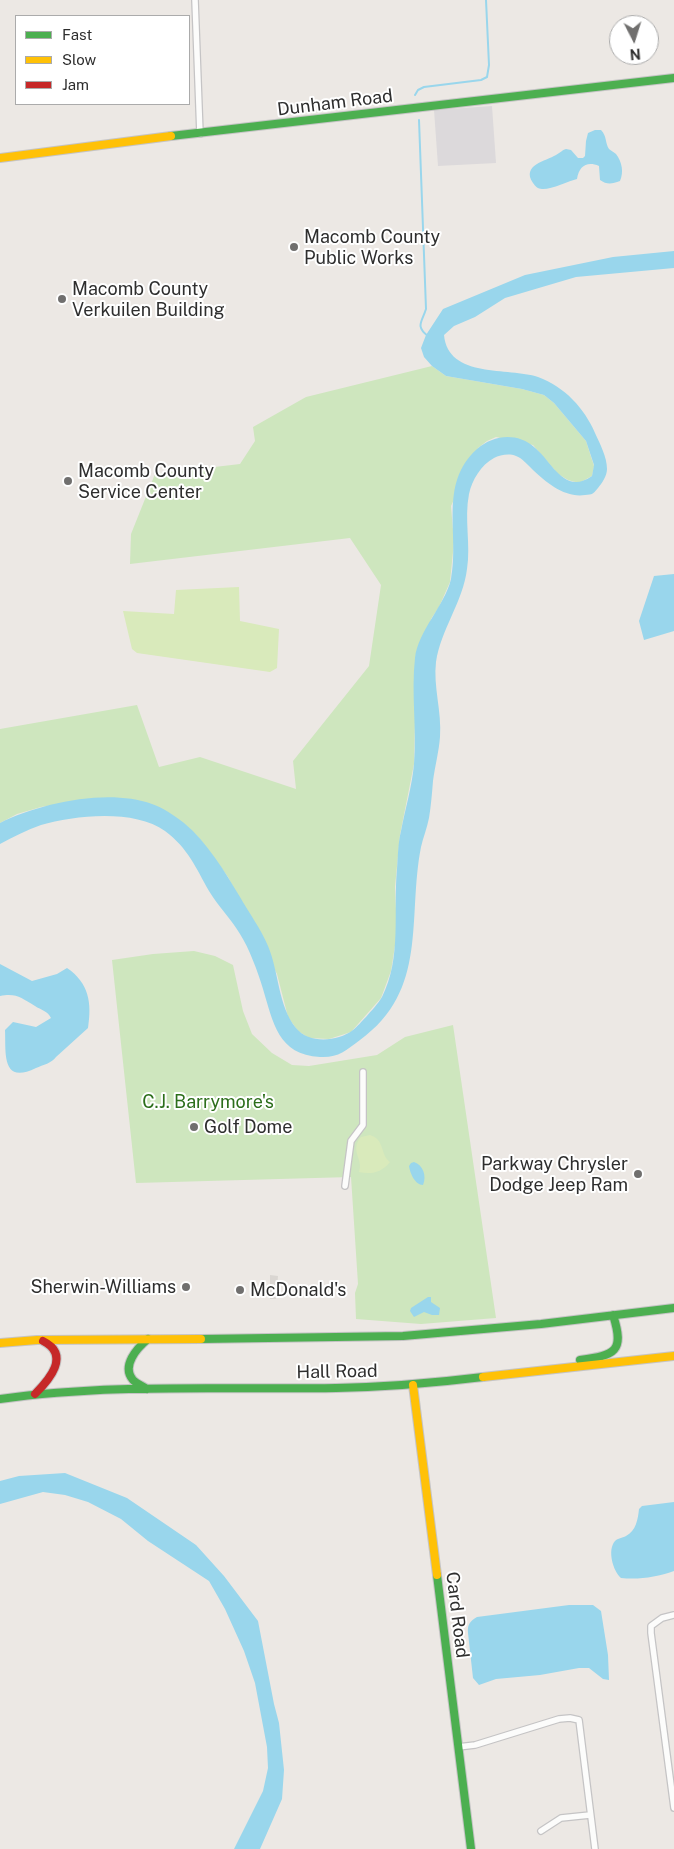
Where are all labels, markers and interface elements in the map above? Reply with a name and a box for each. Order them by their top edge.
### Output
legend [15,15,190,105]
north arrow [609,15,659,65]
text: Fast [62,26,92,43]
text: N [629,45,641,62]
text: Slow [62,51,96,68]
text: Jam [62,76,89,93]
street label: Dunham Road [276,85,394,121]
place label: Macomb County Public Works [304,226,440,268]
marker: Macomb County Public Works [288,241,300,253]
place label: Macomb County Verkuilen Building [72,278,225,320]
marker: Macomb County Verkuilen Building [56,293,68,305]
place label: Macomb County Service Center [78,460,214,502]
marker: Macomb County Service Center [62,475,74,487]
park label: C.J. Barrymore's [142,1091,274,1113]
place label: Golf Dome [204,1116,292,1138]
marker: Golf Dome [188,1121,200,1133]
place label: Parkway Chrysler Dodge Jeep Ram [481,1153,628,1196]
marker: Parkway Chrysler Dodge Jeep Ram [632,1168,644,1180]
place label: Sherwin-Williams [30,1276,176,1298]
place label: McDonald's [250,1279,346,1301]
marker: Sherwin-Williams [180,1281,192,1293]
marker: McDonald's [234,1284,246,1296]
street label: Hall Road [296,1360,378,1384]
street label: Card Road [441,1571,473,1659]

